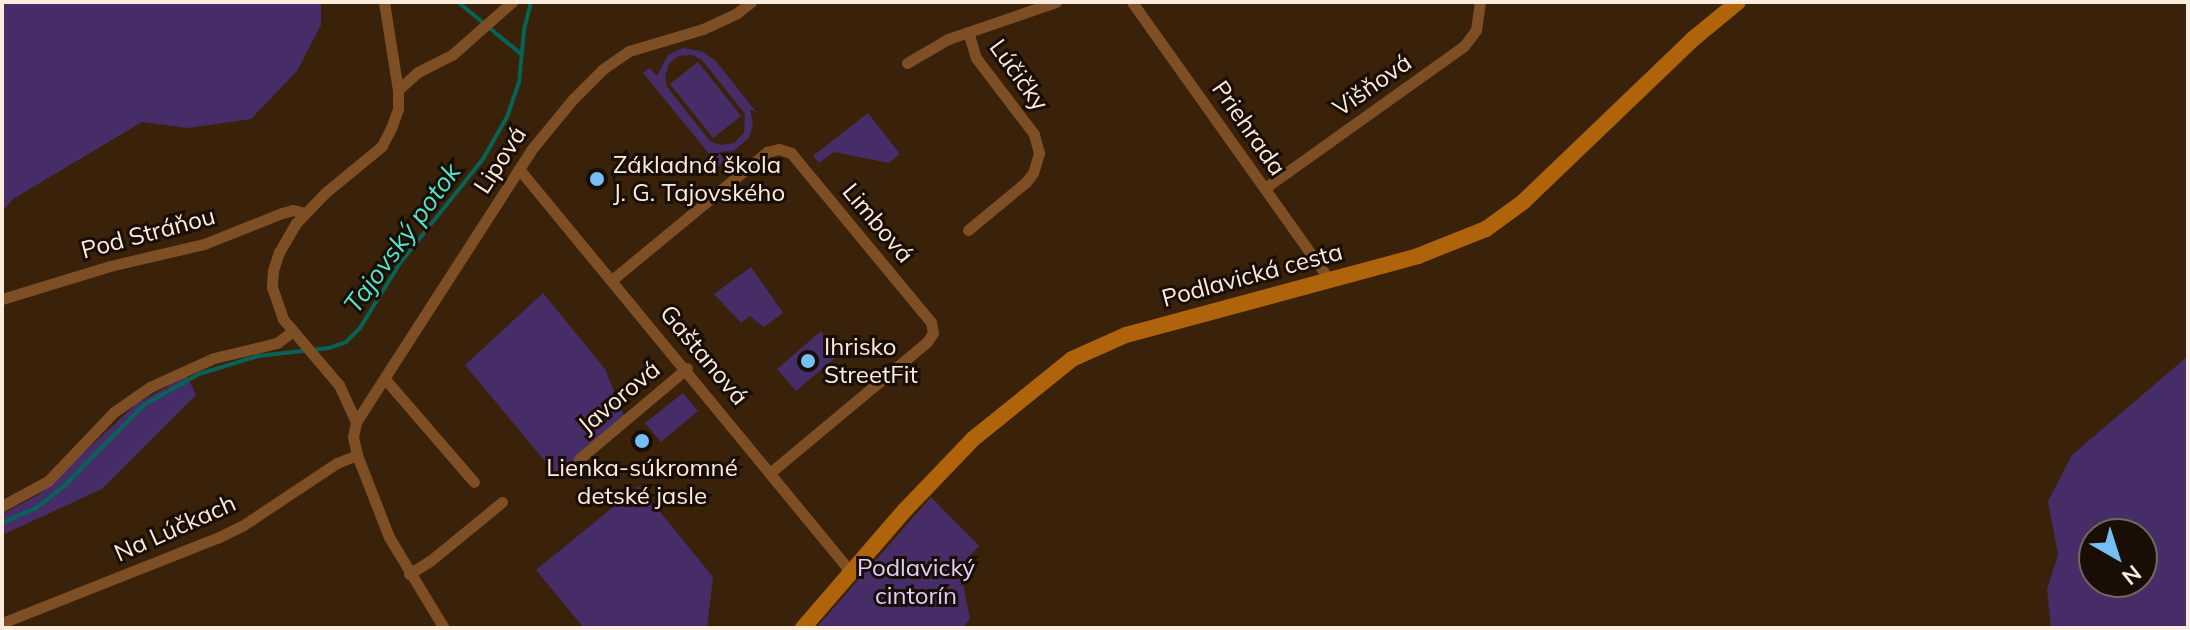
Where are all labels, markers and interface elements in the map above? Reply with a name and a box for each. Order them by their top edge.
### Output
street label: Lúčičky [984,34,1054,116]
street label: Višňová [1327,48,1417,122]
street label: Priehrada [1206,75,1292,181]
street label: Lipová [468,121,532,199]
place label: Základná škola J. G. Tajovského [613,151,785,207]
water label: Tajovský potok [337,157,467,319]
marker: Základná škola J. G. Tajovského [588,170,606,188]
street label: Limbová [836,177,920,269]
street label: Pod Stráňou [78,201,218,265]
street label: Podlavická cesta [1159,237,1345,313]
street label: Gaštanová [654,299,754,411]
place label: Ihrisko StreetFit [824,333,918,389]
marker: Ihrisko StreetFit [799,352,817,370]
street label: Javorová [572,355,666,439]
marker: Lienka-súkromné detské jasle [633,432,651,450]
place label: Lienka-súkromné detské jasle [546,454,738,510]
street label: Na Lúčkach [110,488,240,568]
north arrow [2078,518,2158,598]
park label: Podlavický cintorín [857,554,975,610]
text: N [2117,559,2147,591]

